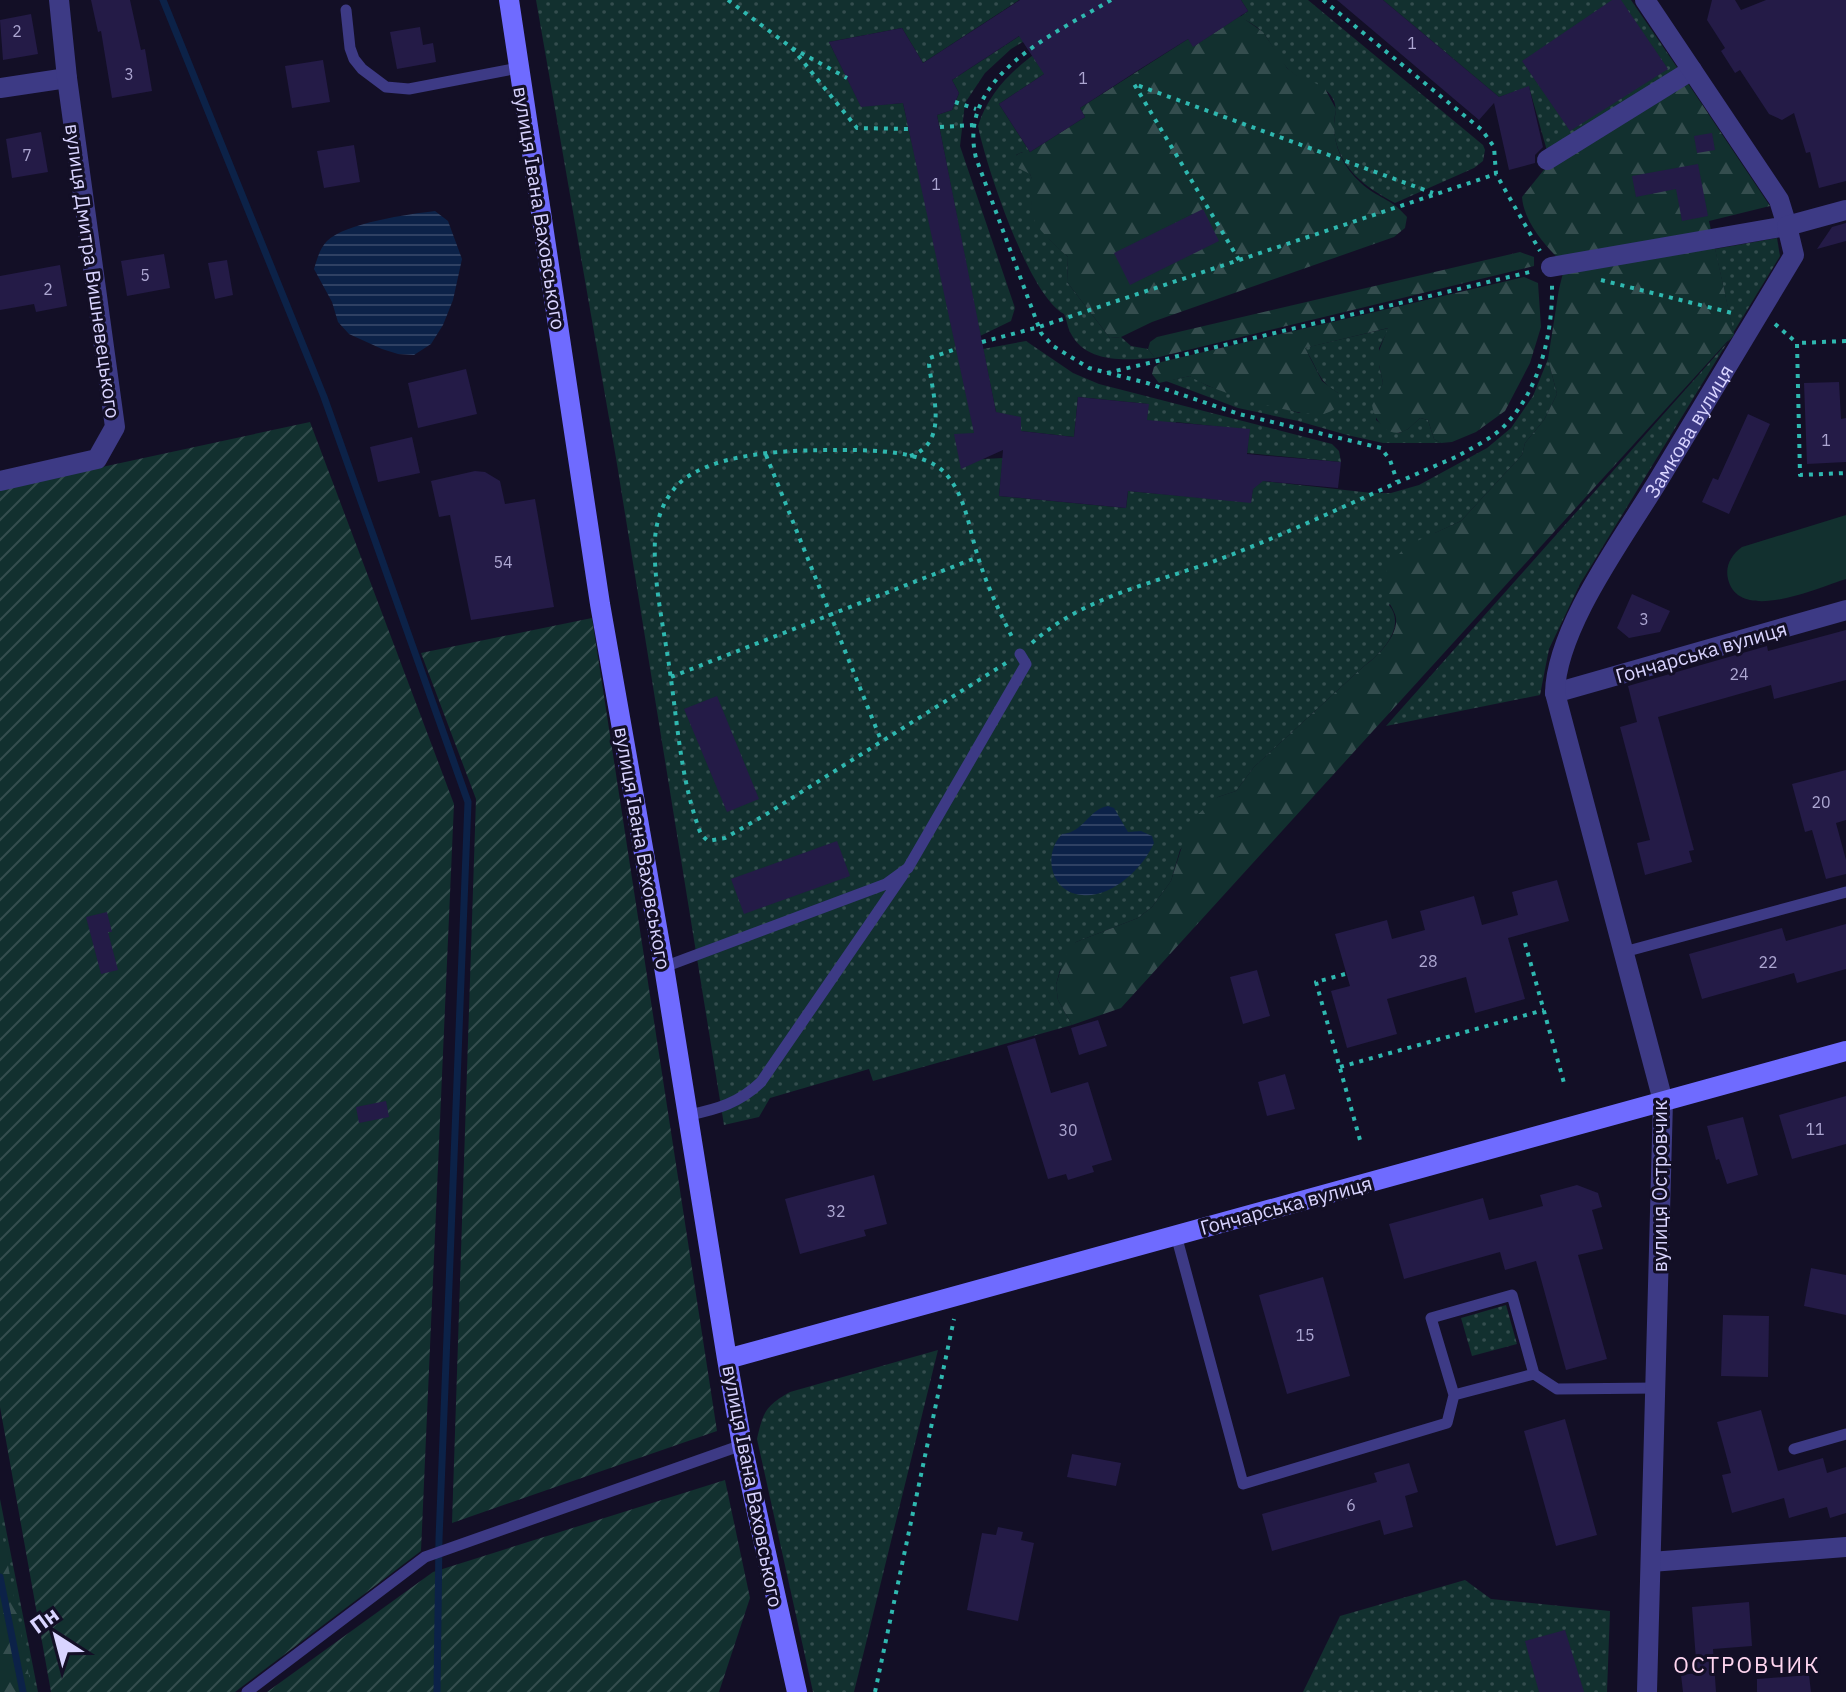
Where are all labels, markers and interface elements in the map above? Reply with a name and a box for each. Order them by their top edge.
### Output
house number: 2 [12,21,22,41]
house number: 1 [1407,33,1417,53]
house number: 3 [124,64,134,84]
house number: 1 [1078,68,1088,88]
street label: вулиця Івана Ваховського [507,84,573,332]
street label: вулиця Дмитра Вишневецького [59,122,127,420]
house number: 7 [22,145,32,165]
house number: 1 [931,174,941,194]
house number: 5 [140,265,150,285]
house number: 2 [43,279,53,299]
street label: Замкова вулиця [1638,359,1739,503]
house number: 1 [1821,430,1831,450]
house number: 54 [493,552,513,572]
house number: 3 [1639,609,1649,629]
street label: Гончарська вулиця [1612,615,1790,689]
house number: 24 [1729,664,1749,684]
street label: вулиця Івана Ваховського [608,725,678,971]
house number: 20 [1811,792,1831,812]
house number: 28 [1418,951,1438,971]
house number: 22 [1758,952,1778,972]
street label: вулиця Островчик [1646,1100,1673,1272]
house number: 11 [1805,1119,1825,1139]
house number: 30 [1058,1120,1078,1140]
street label: Гончарська вулиця [1197,1169,1375,1241]
house number: 32 [826,1201,846,1221]
house number: 15 [1295,1325,1315,1345]
street label: вулиця Івана Ваховського [716,1363,790,1609]
house number: 6 [1346,1495,1356,1515]
north arrow [16,1596,96,1676]
text: Пн [24,1599,64,1640]
district label: ОСТРОВЧИК [1673,1650,1821,1679]

